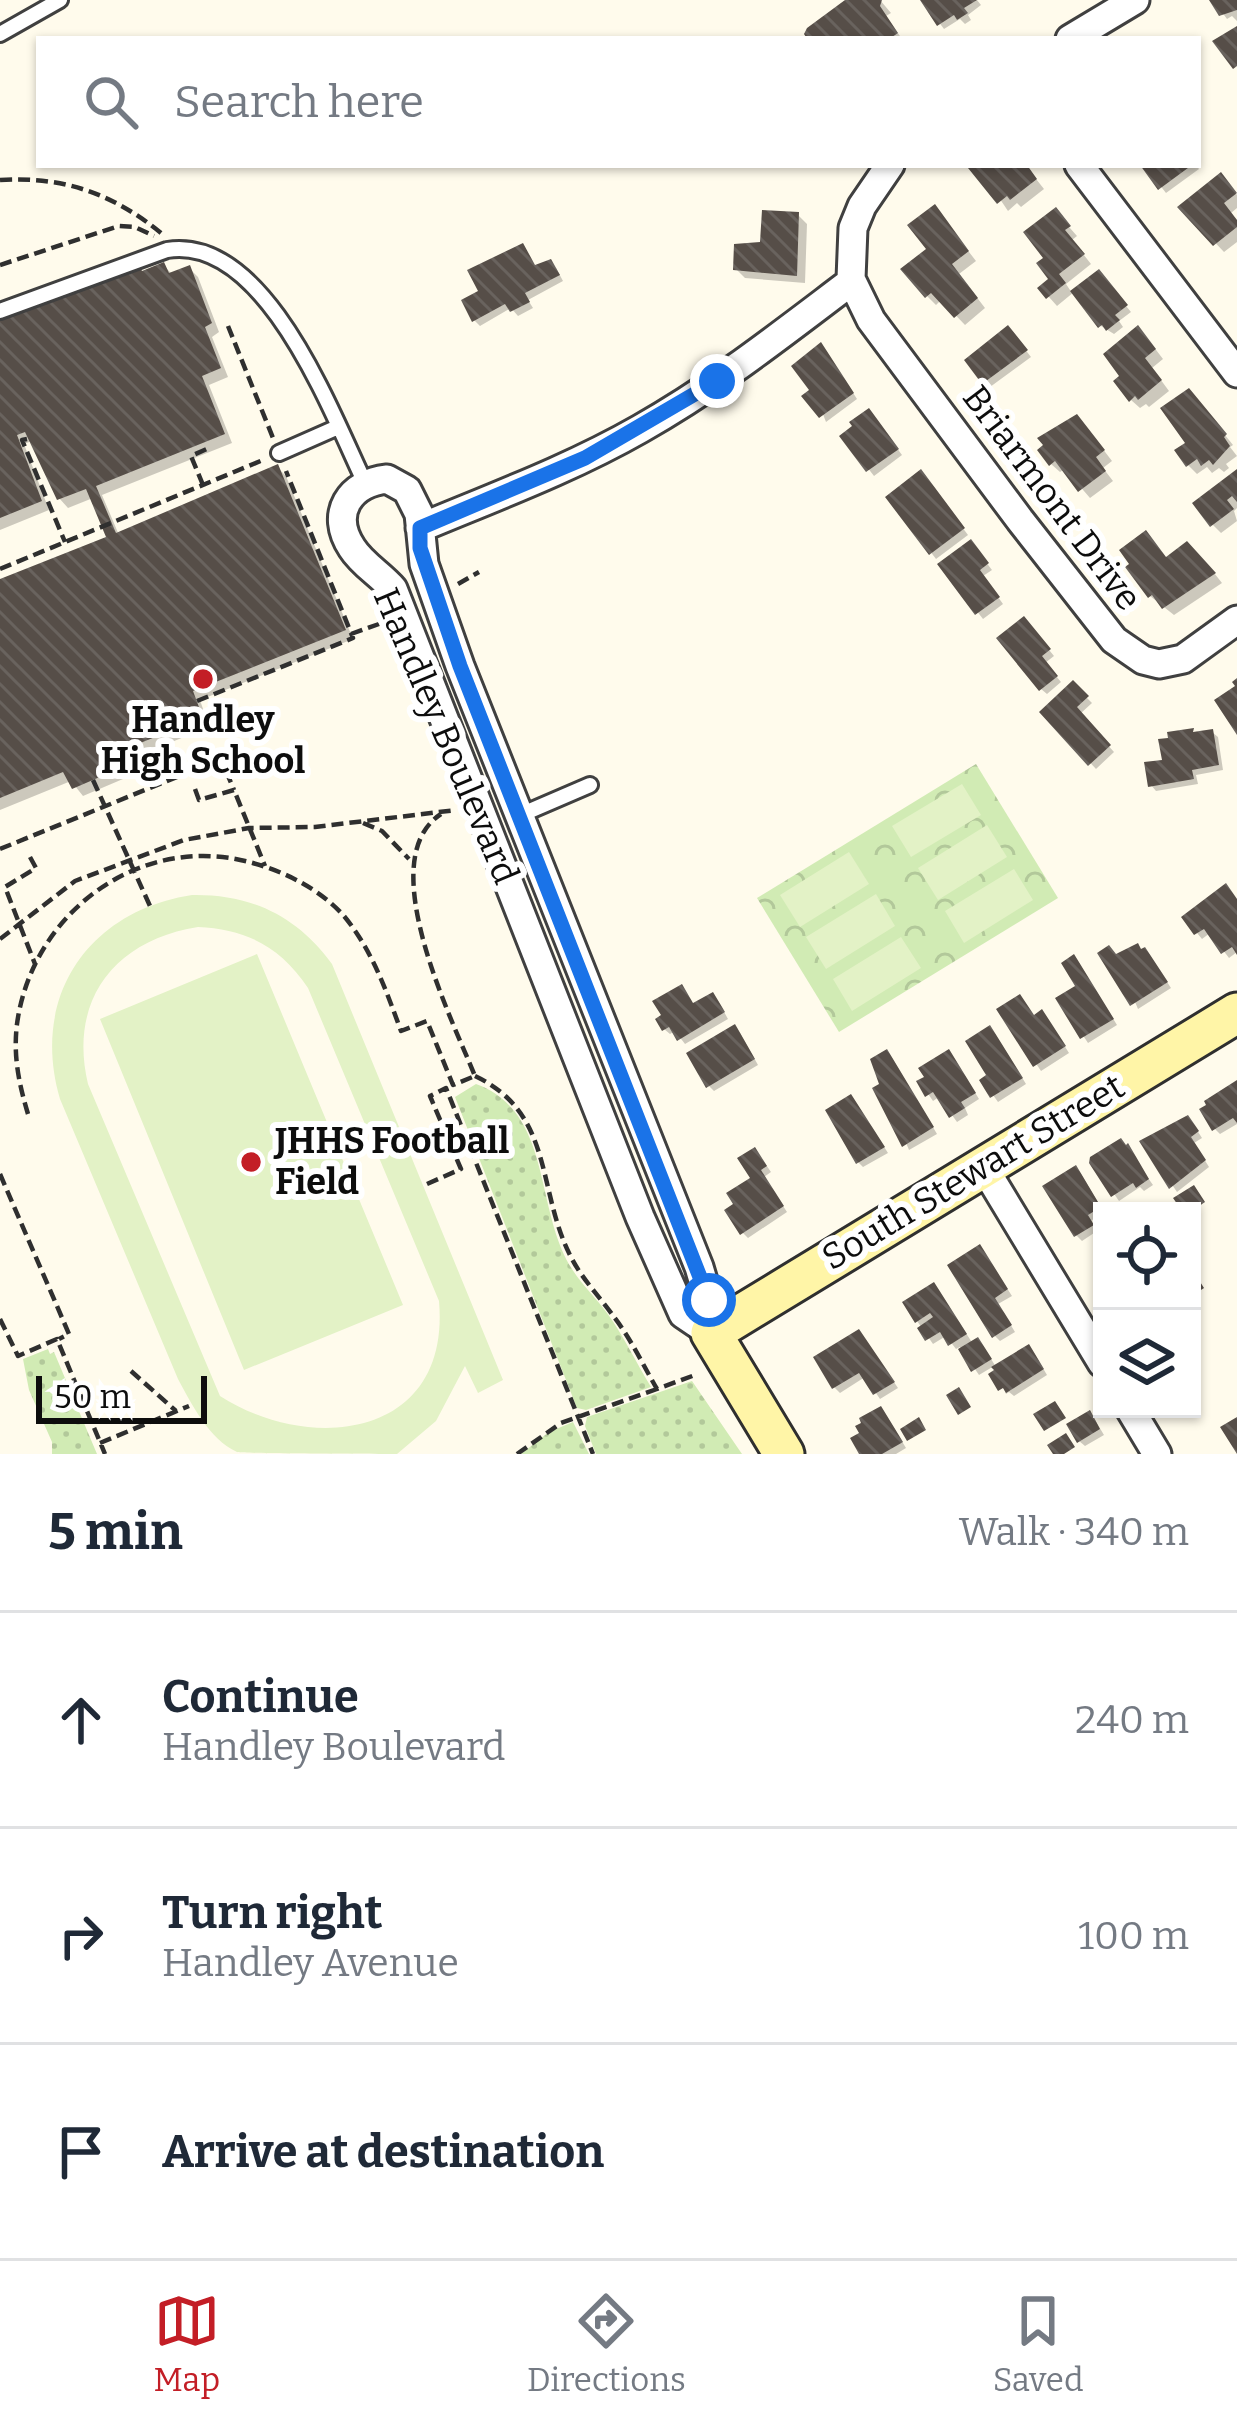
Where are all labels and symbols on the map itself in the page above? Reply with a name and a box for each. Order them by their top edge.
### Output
route end [690,354,744,408]
street label: Briarmont Drive [953,377,1151,619]
street label: Handley Boulevard [364,582,528,890]
marker: Handley High School [190,666,216,692]
place label: Handley High School [101,698,305,783]
street label: South Stewart Street [814,1064,1132,1280]
place label: JHHS Football Field [273,1119,509,1204]
marker: JHHS Football Field [238,1149,264,1175]
route start [682,1273,736,1327]
scale bar [36,1370,207,1423]

